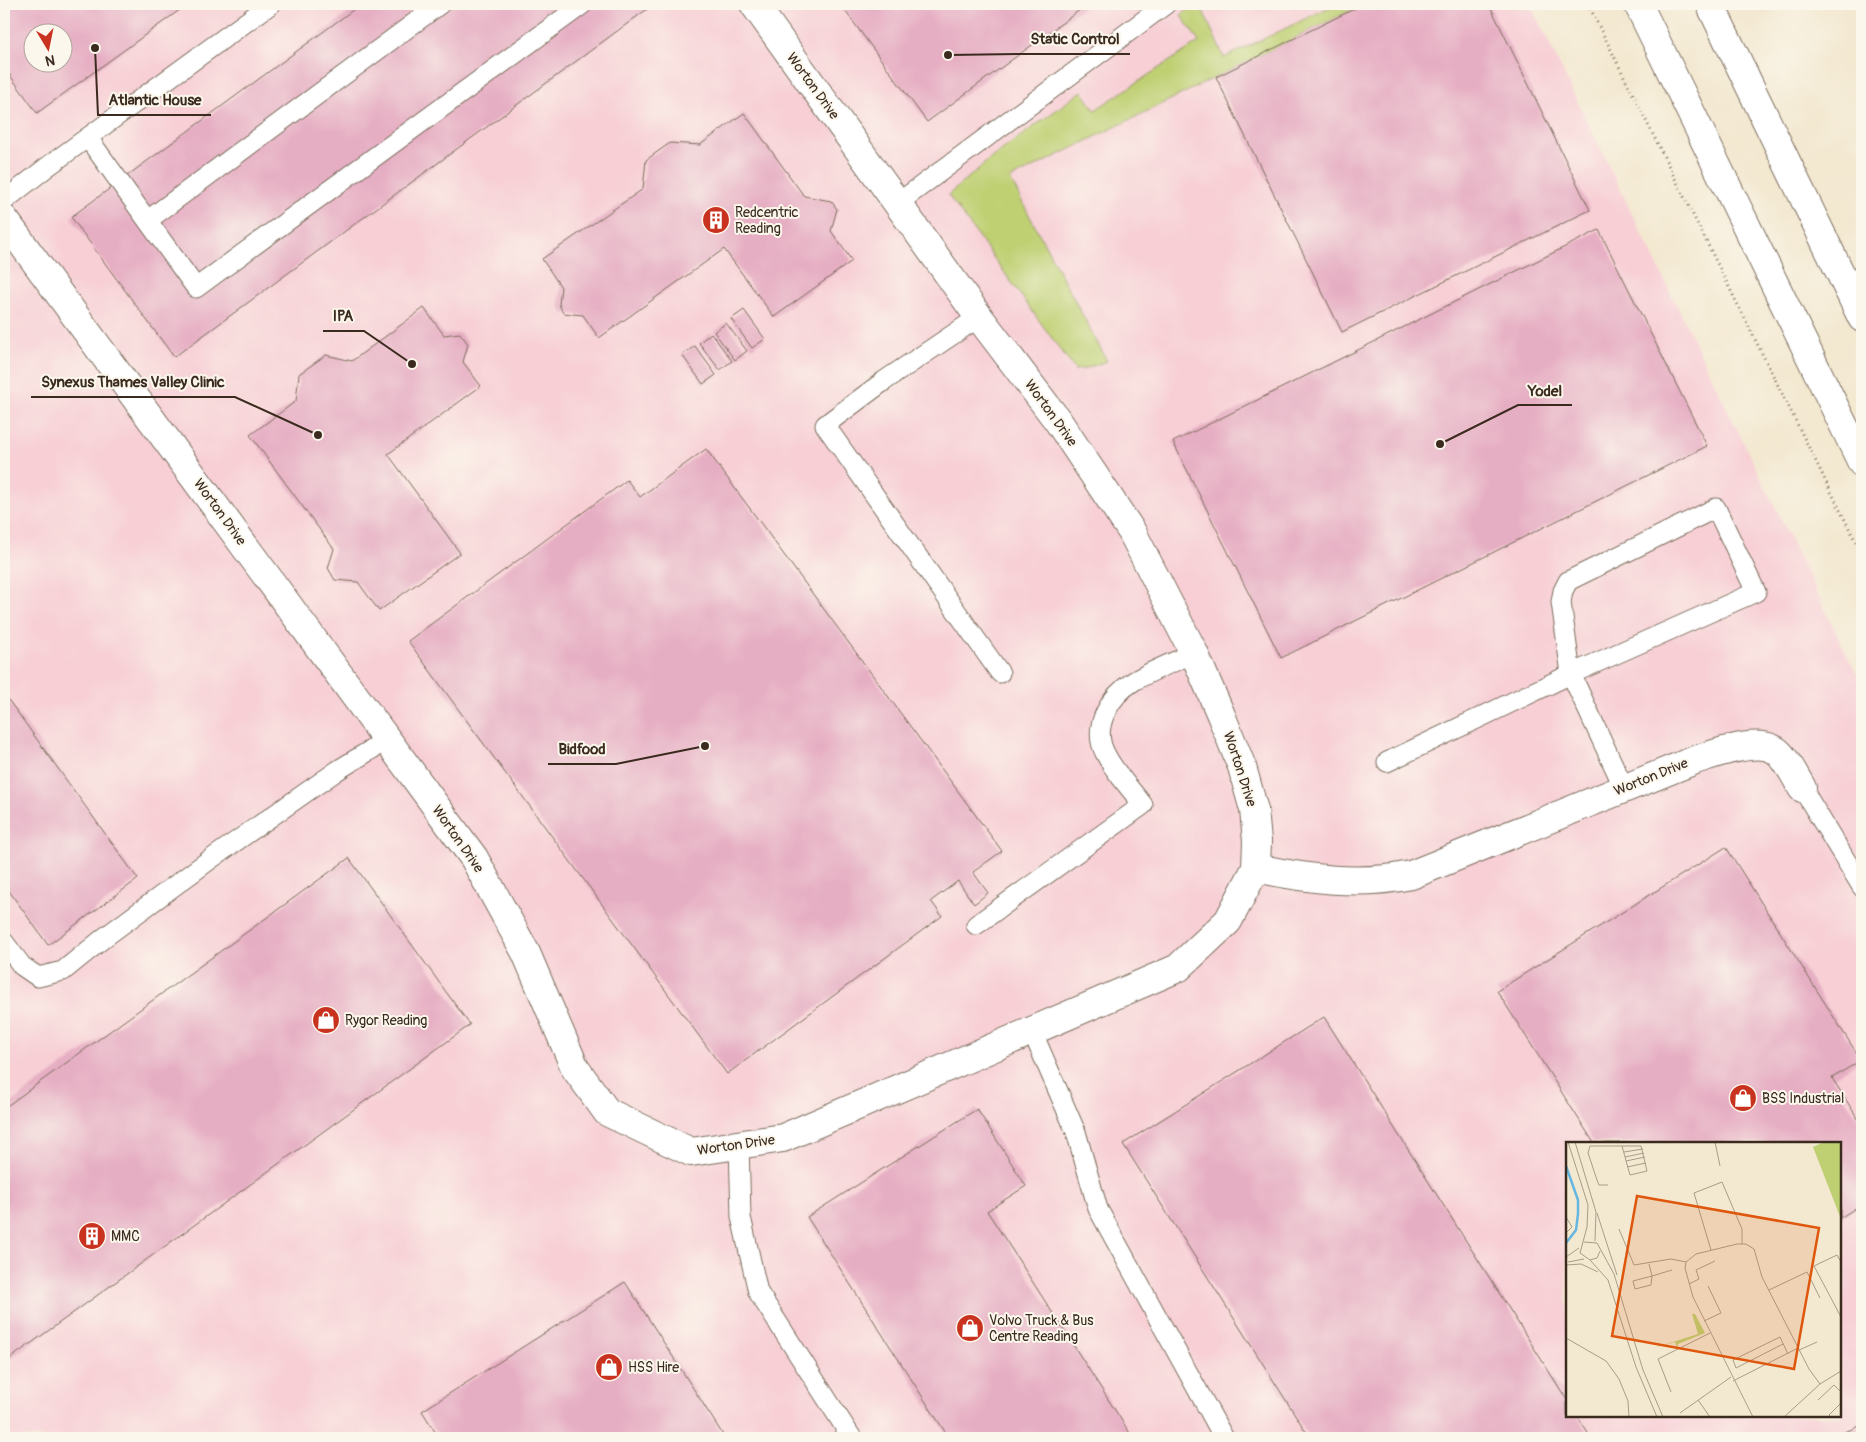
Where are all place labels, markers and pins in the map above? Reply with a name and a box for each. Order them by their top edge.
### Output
callout: Static Control [1021,24,1130,54]
callout: Atlantic House [98,85,211,115]
place label: Redcentric Reading [735,204,799,237]
building icon: Redcentric Reading [701,205,731,235]
callout: IPA [323,301,364,331]
callout: Synexus Thames Valley Clinic [31,367,235,397]
callout: Yodel [1518,375,1572,405]
callout: Bidfood [548,734,616,764]
shop icon: Rygor Reading [311,1005,341,1035]
place label: Rygor Reading [345,1012,427,1029]
shop icon: BSS Industrial [1728,1083,1758,1113]
place label: BSS Industrial [1762,1090,1844,1107]
building icon: MMC [77,1221,107,1251]
place label: MMC [111,1228,140,1245]
place label: Volvo Truck & Bus Centre Reading [989,1312,1094,1345]
shop icon: Volvo Truck & Bus Centre Reading [955,1313,985,1343]
shop icon: HSS Hire [594,1352,624,1382]
place label: HSS Hire [628,1359,679,1376]

